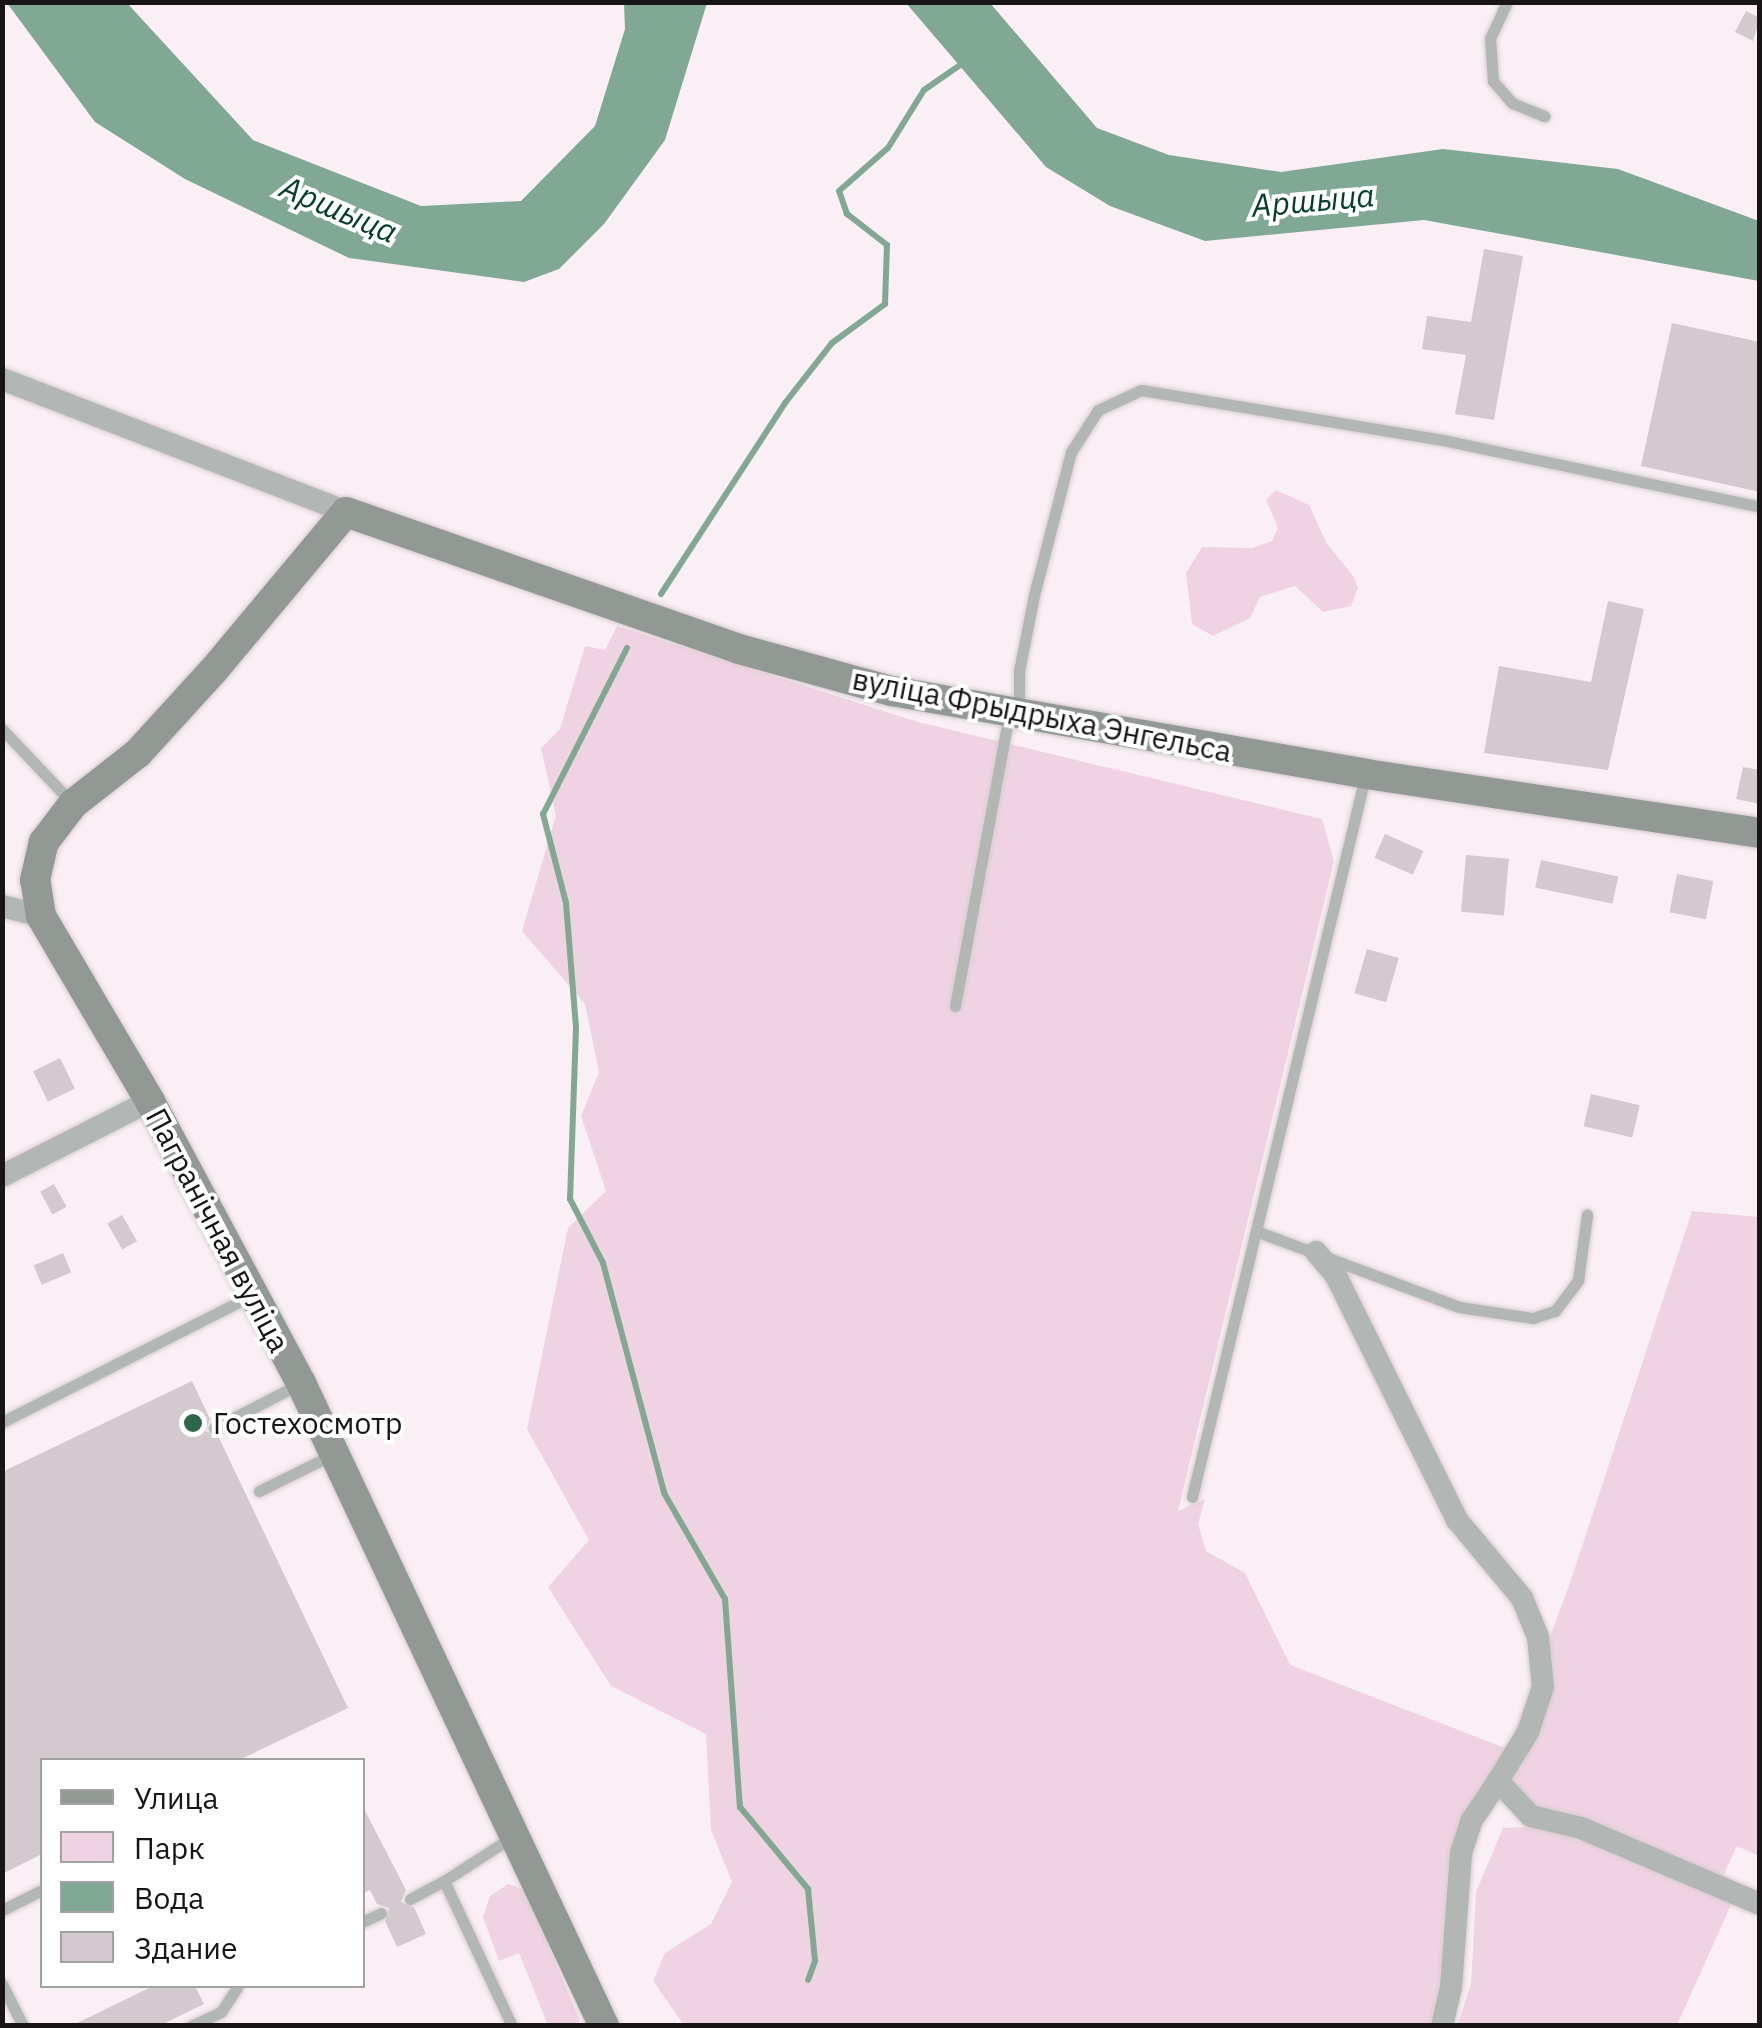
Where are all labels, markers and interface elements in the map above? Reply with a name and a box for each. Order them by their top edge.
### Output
water label: Аршыца [275,167,403,251]
water label: Аршыца [1250,175,1376,225]
street label: вуліца Фрыдрыха Энгельса [849,661,1235,769]
street label: Пагранічная вуліца [139,1102,297,1358]
place label: Гостехосмотр [213,1405,402,1441]
marker: Гостехосмотр [182,1412,204,1434]
legend [40,1758,365,1988]
text: Улица [134,1778,219,1817]
text: Парк [134,1828,205,1867]
text: Вода [134,1878,204,1917]
text: Здание [134,1928,237,1967]

